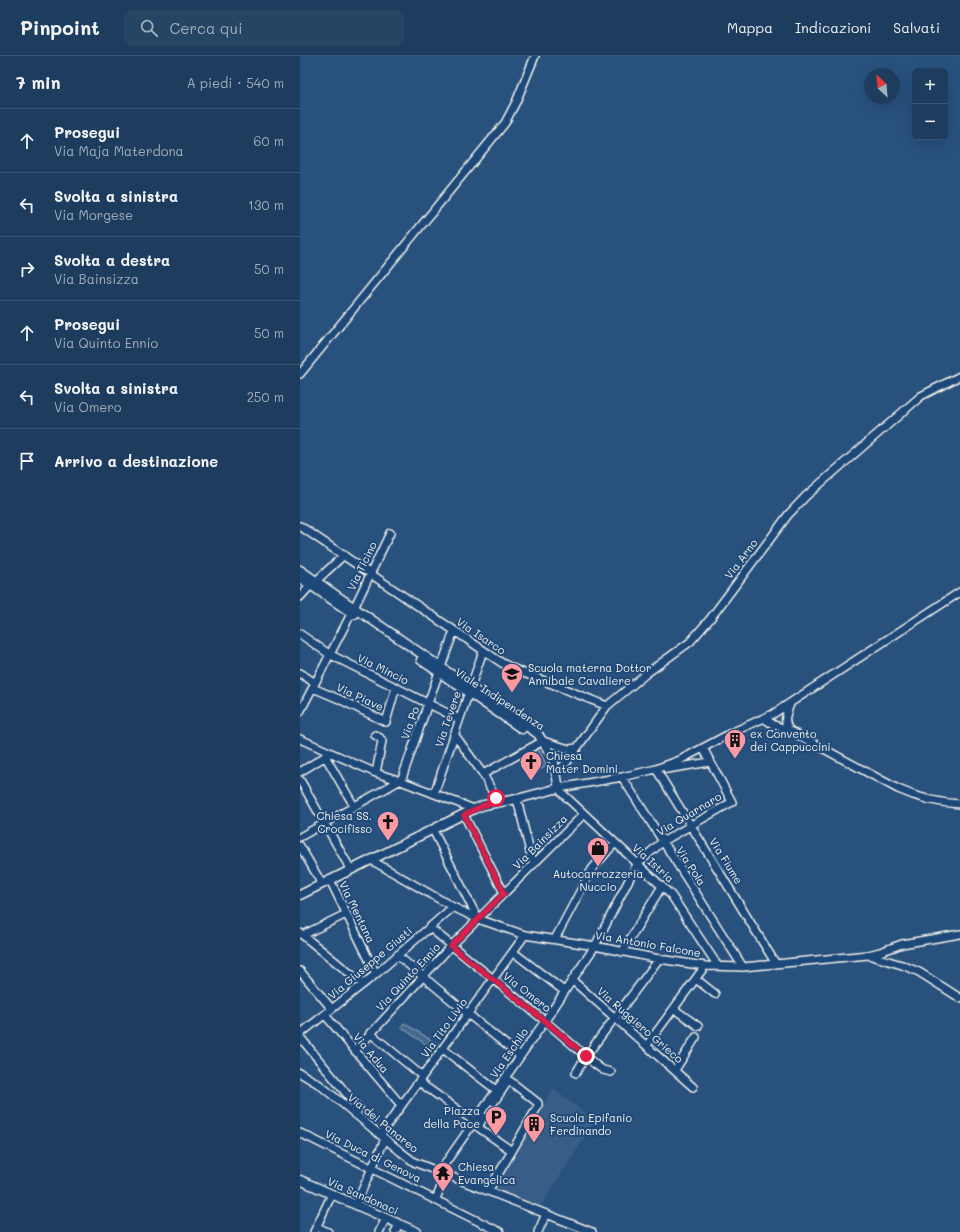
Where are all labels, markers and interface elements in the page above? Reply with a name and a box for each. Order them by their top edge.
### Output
search box [124,10,404,46]
text: Pinpoint [20,15,100,40]
icon: search [138,17,160,39]
text: Cerca qui [170,18,242,38]
text: Mappa [727,18,773,37]
text: Indicazioni [795,18,871,37]
text: Salvati [893,18,940,37]
north arrow [864,68,900,104]
map controls [912,68,948,140]
button: + [912,68,948,104]
text: 7 min [16,71,61,93]
text: A piedi · 540 m [187,74,284,91]
button: − [912,104,948,140]
text: Prosegui [54,122,120,142]
icon: ahead [16,130,38,152]
text: 60 m [254,132,284,149]
text: Via Maja Materdona [54,142,184,159]
text: Svolta a sinistra [54,186,178,206]
icon: left [16,194,38,216]
text: 130 m [248,196,284,213]
text: Via Morgese [54,206,133,223]
text: Svolta a destra [54,250,170,270]
icon: right [16,258,38,280]
text: 50 m [254,260,284,277]
text: Via Bainsizza [54,270,139,287]
text: Prosegui [54,314,120,334]
icon: ahead [16,322,38,344]
text: 50 m [254,324,284,341]
text: Via Quinto Ennio [54,334,158,351]
text: Svolta a sinistra [54,378,178,398]
icon: left [16,386,38,408]
text: 250 m [247,388,284,405]
text: Via Omero [54,398,122,415]
icon: arrive [16,450,38,472]
text: Arrivo a destinazione [54,451,218,471]
street label: Via Arno [721,535,761,582]
street label: Via Ticino [343,538,380,593]
street label: Via Isarco [454,614,509,658]
street label: Via Mincio [355,650,412,688]
place label: Scuola materna Dottor Annibale Cavaliere [528,660,651,688]
school or university icon: Scuola materna Dottor Annibale Cavaliere [499,661,525,694]
street label: Viale Indipendenza [453,664,548,733]
street label: Via Piave [334,679,386,714]
street label: Via Tevere [431,688,464,749]
street label: Via Po [397,704,423,741]
place label: ex Convento dei Cappuccini [750,726,831,754]
building icon: ex Convento dei Cappuccini [722,727,748,760]
place label: Chiesa Mater Domini [546,748,618,776]
church icon: Chiesa Mater Domini [518,749,544,782]
street label: Via Quarnaro [654,788,724,839]
route start [487,789,505,807]
place label: Chiesa SS. Crocifisso [316,808,372,836]
church icon: Chiesa SS. Crocifisso [375,809,401,842]
street label: Via Bainsizza [509,811,570,872]
shop icon: Autocarrozzeria Nuccio [585,835,611,868]
street label: Via Fiume [706,835,747,887]
street label: Via Istria [629,840,678,886]
street label: Via Pola [673,843,710,888]
place label: Autocarrozzeria Nuccio [553,866,643,894]
street label: Via Mentana [336,878,379,945]
street label: Via Giuseppe Giusti [324,923,415,1002]
street label: Via Antonio Falcone [594,927,702,960]
street label: Via Quinto Ennio [372,939,443,1014]
street label: Via Omero [500,968,555,1015]
street label: Via Ruggiero Grieco [594,983,687,1066]
street label: Via Tito Livio [417,995,471,1060]
street label: Via Eschilo [486,1024,532,1081]
street label: Via Adua [350,1029,393,1076]
route end [577,1047,595,1065]
street label: Via dei Panareo [345,1089,422,1156]
place label: Piazza della Pace [423,1103,480,1131]
parking icon: Piazza della Pace [483,1104,509,1137]
place label: Scuola Epifanio Ferdinando [550,1110,632,1138]
building icon: Scuola Epifanio Ferdinando [521,1111,547,1144]
street label: Via Duca di Genova [323,1126,424,1185]
place label: Chiesa Evangelica [458,1159,516,1187]
temple icon: Chiesa Evangelica [430,1160,456,1193]
street label: Via Sandonaci [325,1173,401,1218]

